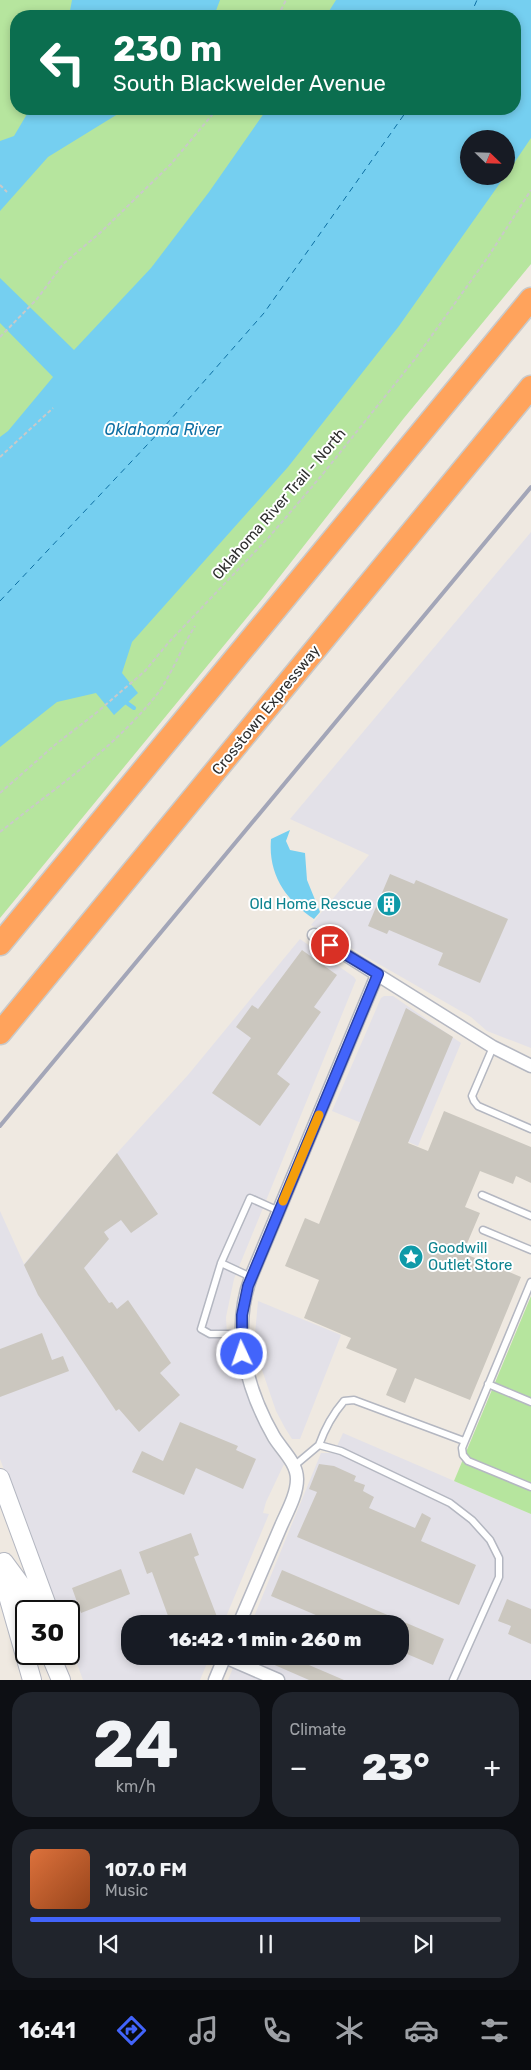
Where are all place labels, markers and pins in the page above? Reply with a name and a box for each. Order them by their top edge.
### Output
building icon: Old Home Rescue [376,891,402,917]
place label: Old Home Rescue [249,895,372,913]
pin [309,924,351,966]
place label: Goodwill Outlet Store [428,1239,512,1274]
place icon: Goodwill Outlet Store [398,1244,424,1270]

